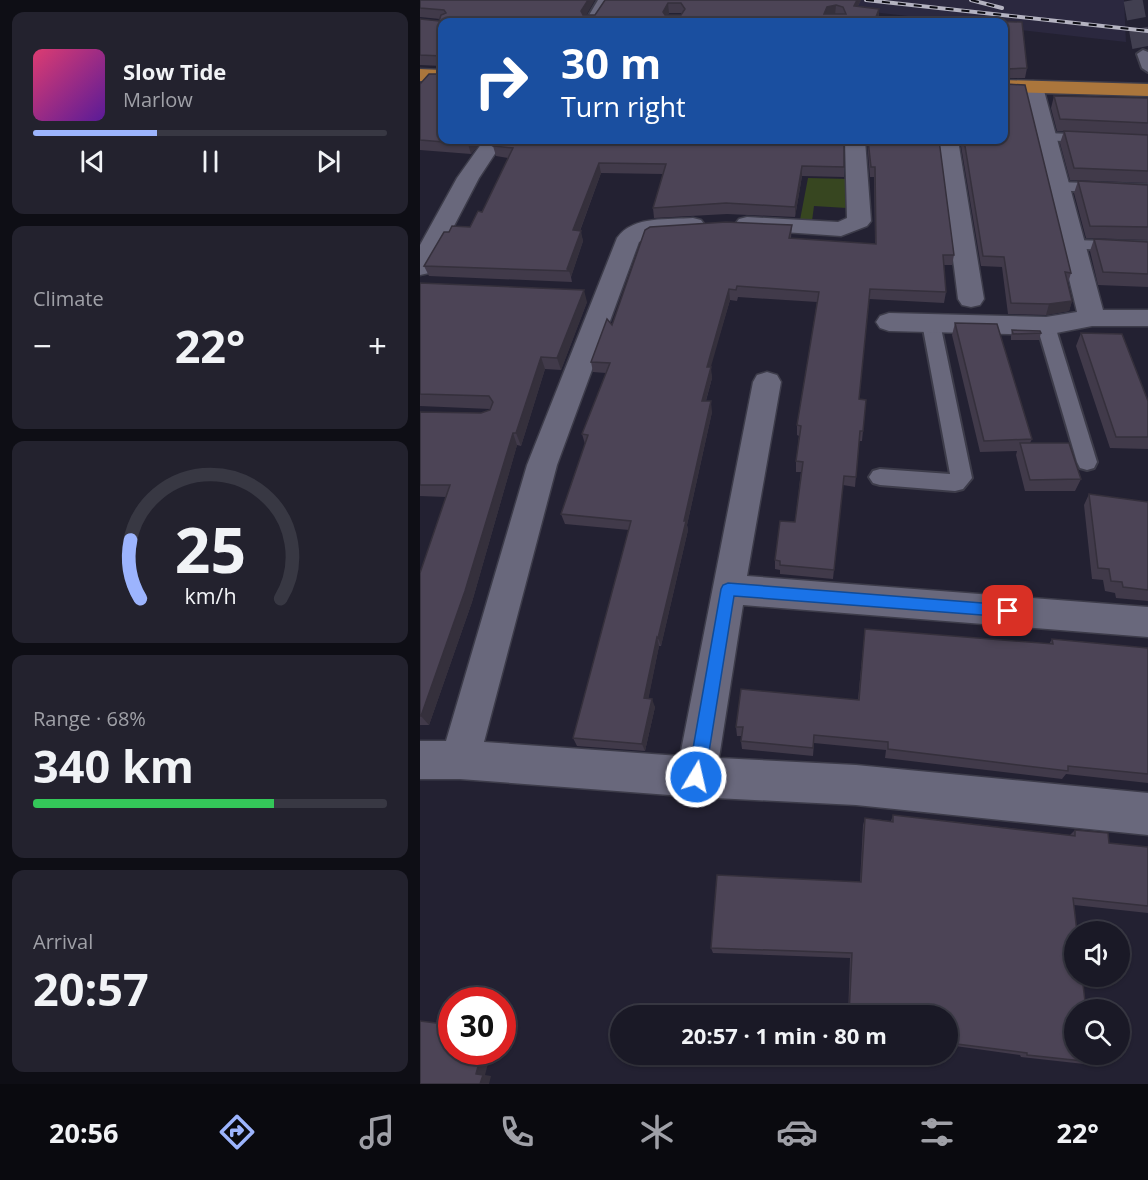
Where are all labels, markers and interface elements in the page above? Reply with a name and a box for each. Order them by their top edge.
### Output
text: 30 m [561,34,661,91]
icon: right [462,42,540,120]
text: Slow Tide [123,56,226,86]
text: Marlow [123,86,193,113]
text: Turn right [561,88,686,125]
icon: previous [76,145,109,178]
icon: pause [194,145,227,178]
icon: next [312,145,345,178]
text: Climate [33,285,104,312]
text: 22° [175,315,245,376]
text: − [33,323,52,368]
text: + [368,323,387,368]
text: 25 [174,506,246,591]
text: km/h [184,581,236,610]
pin [982,585,1033,636]
icon: arrive [991,594,1024,627]
text: Range · 68% [33,705,146,732]
text: 340 km [33,735,194,796]
position arrow [664,745,728,809]
map controls [1064,921,1130,1065]
button: sound [1064,921,1130,987]
text: Arrival [33,928,93,955]
text: 20:57 [33,958,149,1019]
speed limit sign: 30 [438,987,516,1065]
button: search [1064,999,1130,1065]
text: 20:57 · 1 min · 80 m [681,1020,887,1050]
icon: directions [216,1111,258,1153]
icon: music [356,1111,398,1153]
icon: phone [496,1111,538,1153]
icon: climate [636,1111,678,1153]
icon: car [776,1111,818,1153]
icon: filters [916,1111,958,1153]
text: 20:56 [49,1114,118,1151]
text: 22° [1056,1114,1099,1151]

